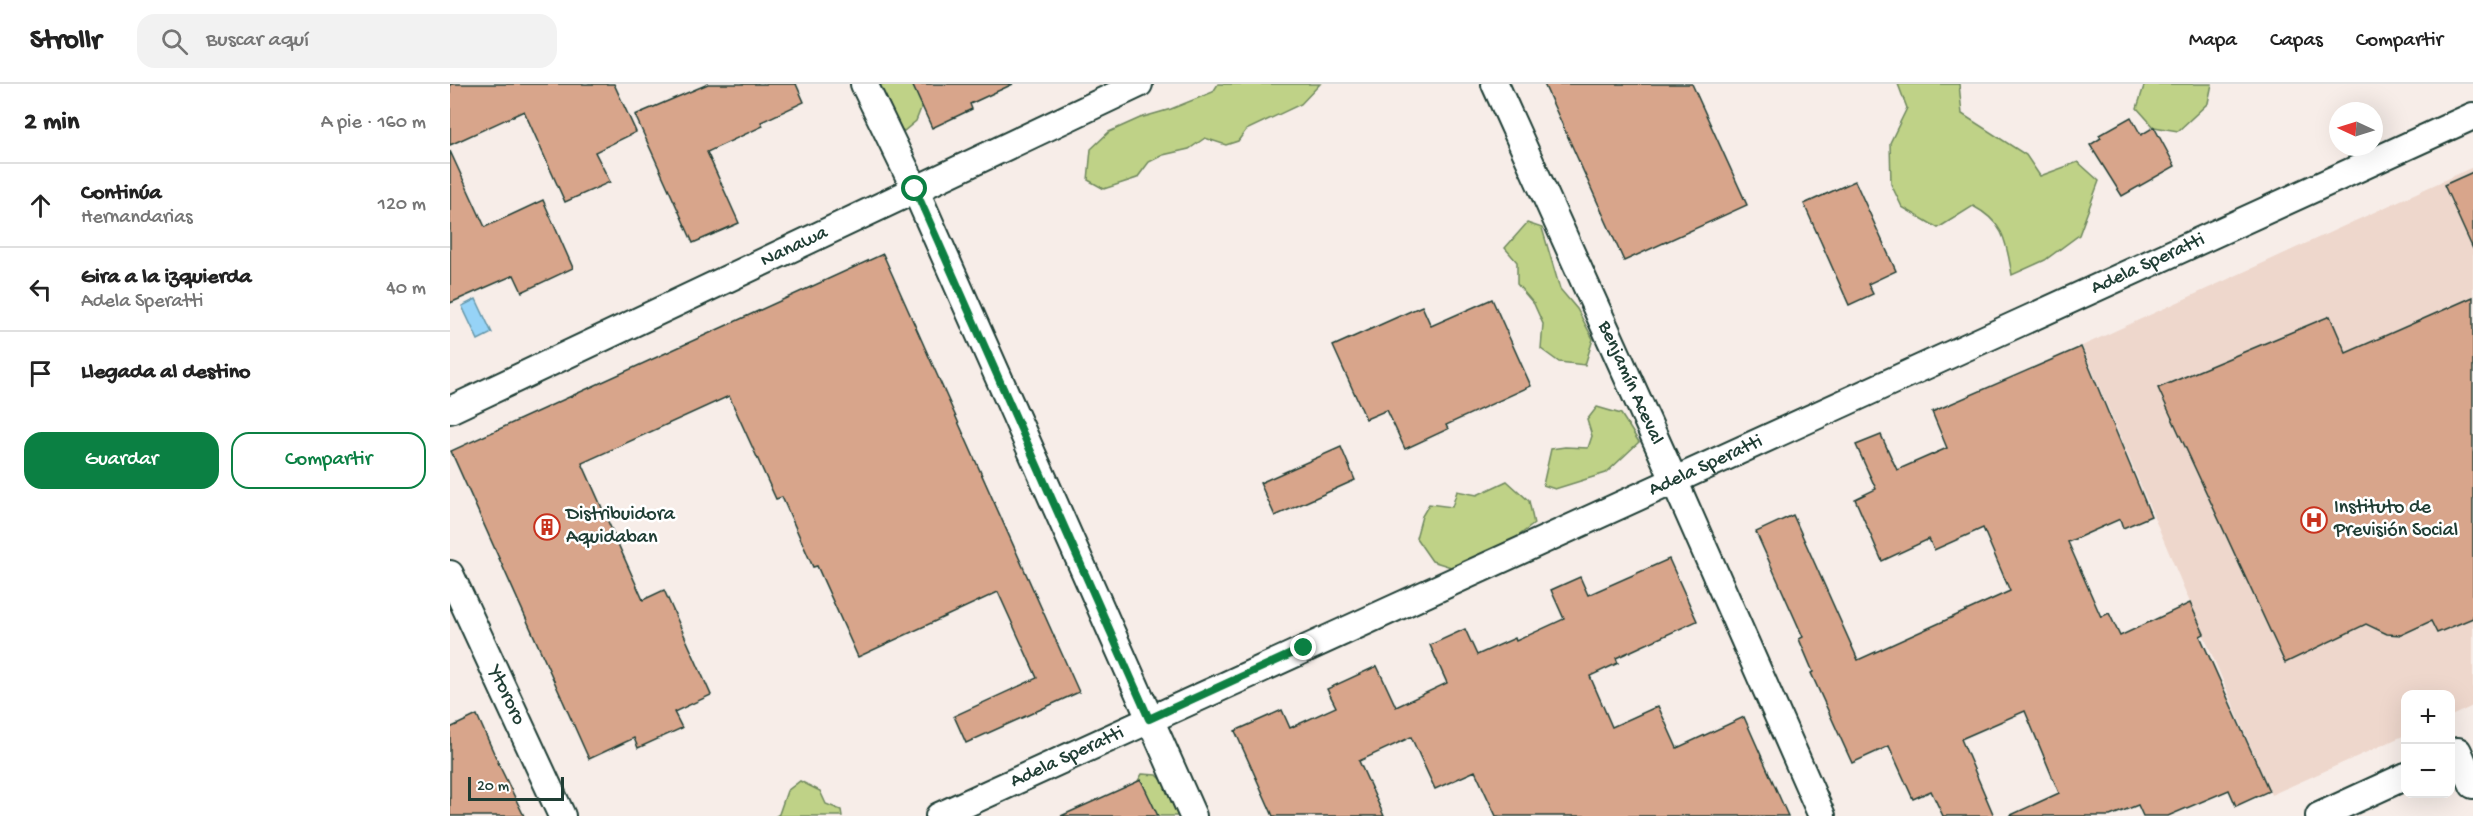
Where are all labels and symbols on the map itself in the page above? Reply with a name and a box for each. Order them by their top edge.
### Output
north arrow [2329,102,2383,156]
route start [901,175,927,201]
street label: Nanawa [757,221,832,273]
street label: Adela Speratti [2088,228,2209,300]
street label: Benjamín Aceval [1592,317,1668,448]
street label: Adela Speratti [1645,430,1766,502]
place label: Instituto de Previsión Social [2333,497,2458,543]
place label: Distribuidora Aquidaban [564,504,676,550]
hospital icon: Instituto de Previsión Social [2299,505,2329,535]
building icon: Distribuidora Aquidaban [532,512,562,542]
route end [1290,634,1316,660]
street label: Ytororo [482,660,530,729]
street label: Adela Speratti [1007,722,1128,793]
scale bar [468,774,564,802]

